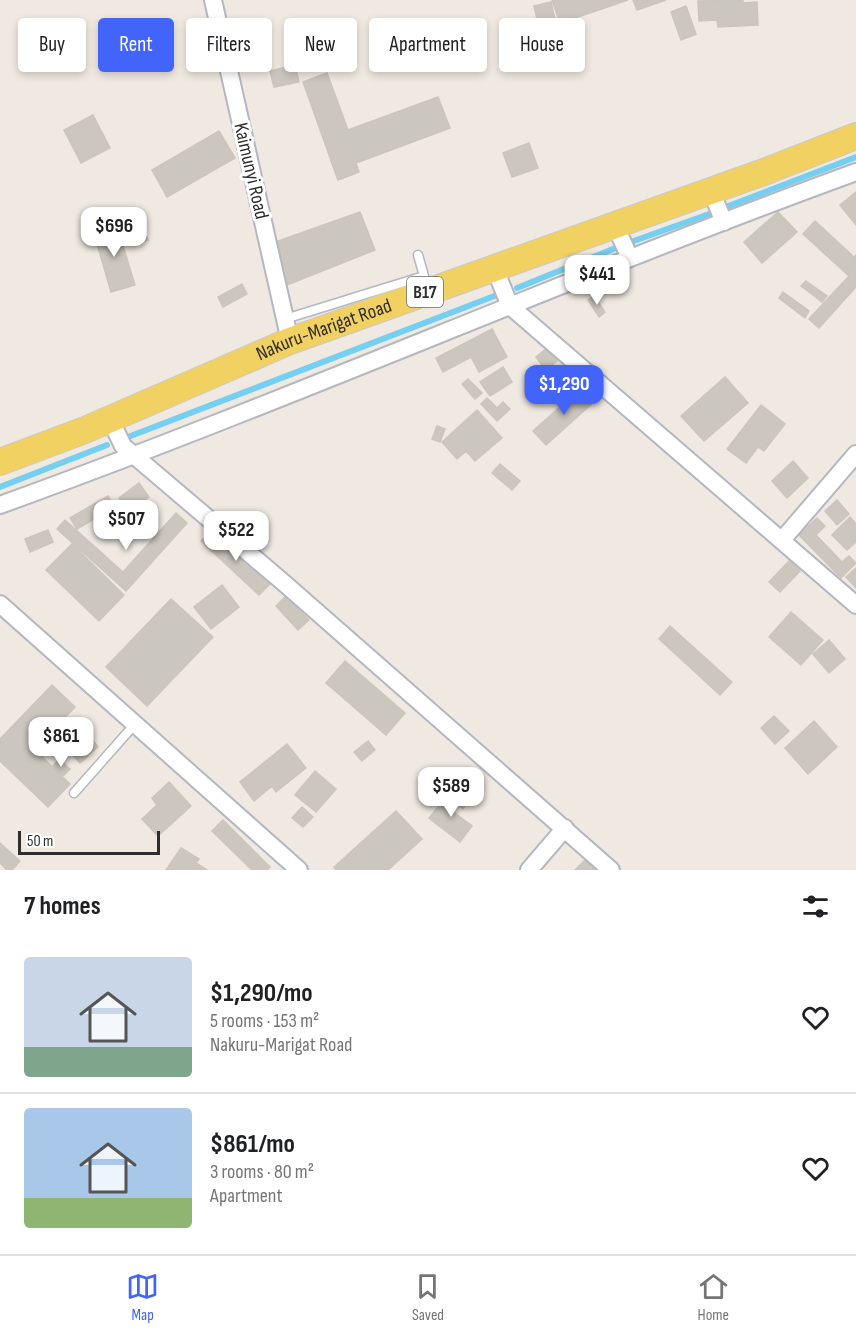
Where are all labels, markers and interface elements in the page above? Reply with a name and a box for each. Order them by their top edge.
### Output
chip: Buy [18,18,86,72]
chip: Rent [98,18,174,72]
chip: Filters [186,18,272,72]
chip: New [284,18,357,72]
chip: Apartment [369,18,487,72]
chip: House [499,18,585,72]
street label: Kaimunyi Road [228,121,274,221]
pin: $696 [78,207,150,258]
text: $696 [95,214,133,238]
pin: $441 [561,255,633,306]
text: $441 [579,262,615,286]
road number: B17 [407,277,443,307]
street label: Nakuru-Marigat Road [253,294,395,366]
pin: $1,290 [515,365,613,416]
text: $1,290 [539,372,589,396]
pin: $507 [90,500,162,551]
text: $507 [107,507,145,531]
pin: $522 [200,511,272,562]
text: $522 [218,518,254,542]
pin: $861 [25,717,97,768]
text: $861 [43,724,79,748]
pin: $589 [415,767,487,818]
text: $589 [432,774,470,798]
scale bar [18,828,160,856]
text: 50 m [27,832,53,851]
icon: filters [799,890,832,923]
text: 7 homes [24,891,101,922]
text: $1,290/mo [210,978,313,1009]
icon: home [72,981,144,1053]
icon: heart [799,1001,832,1034]
text: 5 rooms · 153 m² [210,1009,319,1033]
text: Nakuru-Marigat Road [210,1033,352,1057]
text: $861/mo [210,1129,295,1160]
icon: home [72,1132,144,1204]
icon: heart [799,1152,832,1185]
text: 3 rooms · 80 m² [210,1160,314,1184]
text: Apartment [210,1184,283,1208]
tab: Map [126,1270,159,1325]
tab: Saved [411,1270,444,1325]
tab: Home [697,1270,730,1325]

